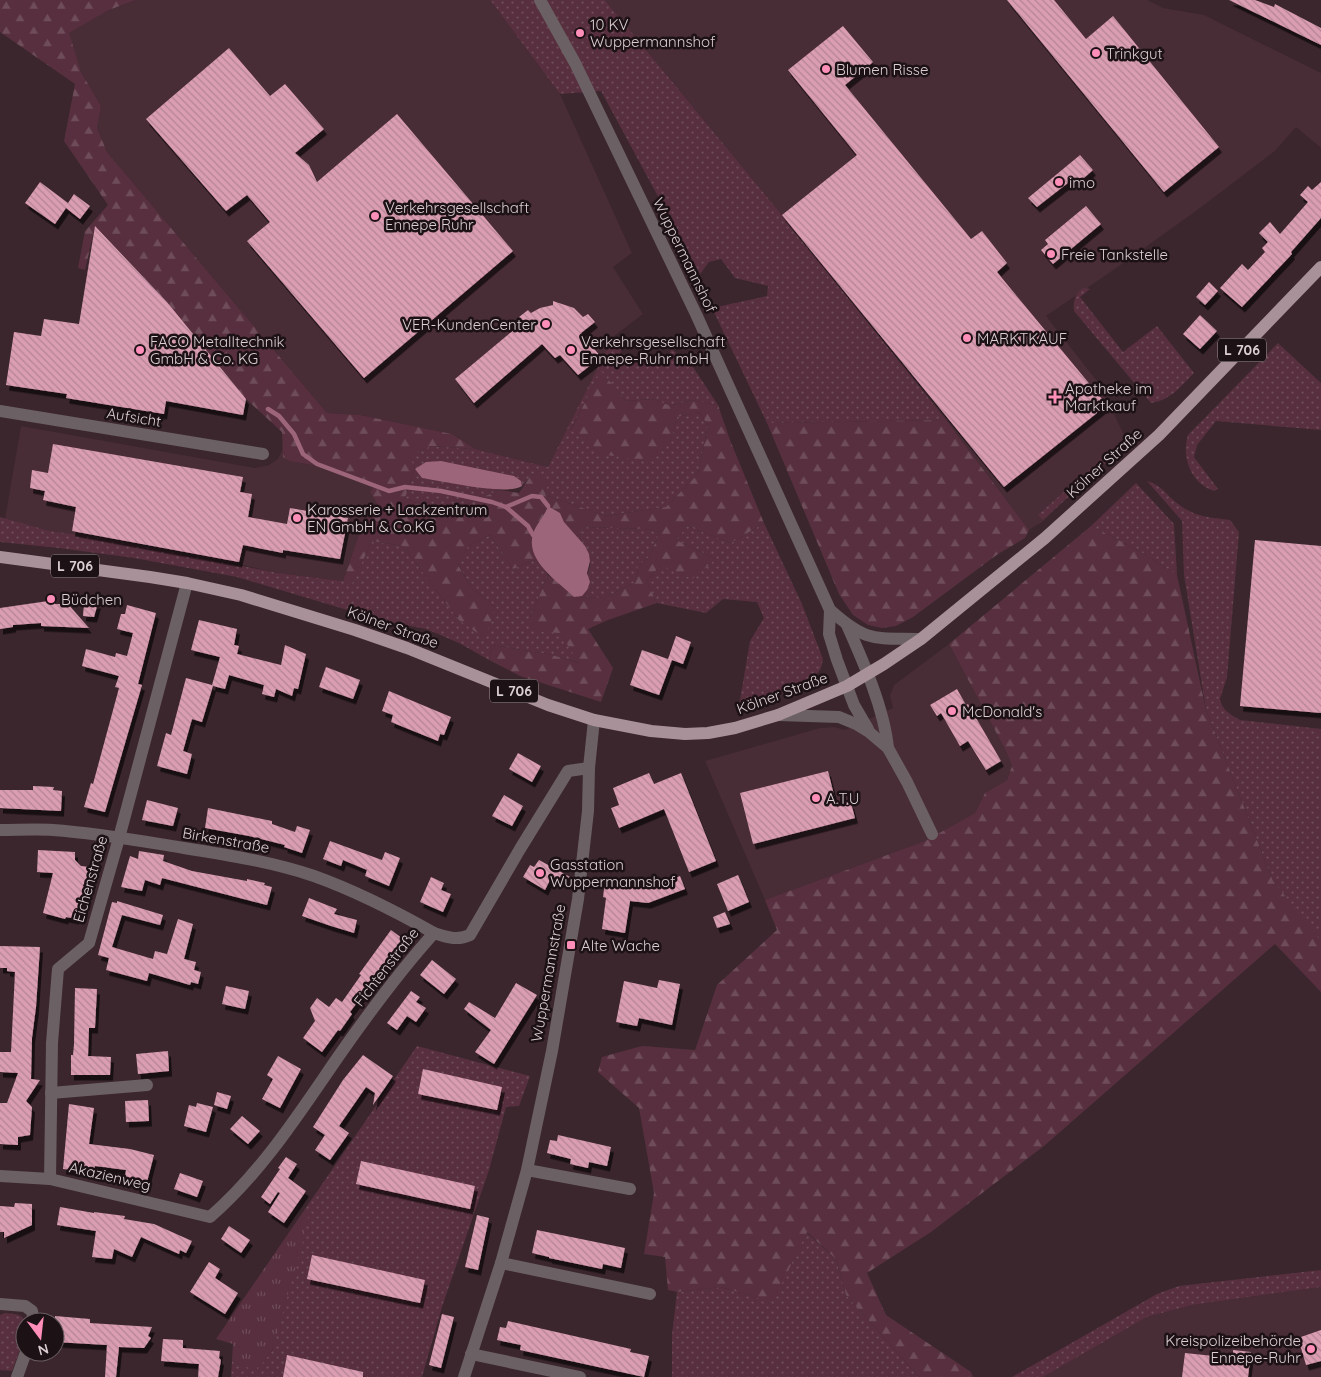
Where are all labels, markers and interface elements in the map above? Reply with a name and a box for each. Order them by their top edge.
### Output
place label: 10 KV Wuppermannshof [590,15,716,51]
marker: 10 KV Wuppermannshof [574,27,586,39]
place label: Trinkgut [1106,44,1163,63]
marker: Trinkgut [1090,47,1102,59]
place label: Blumen Risse [836,60,928,79]
marker: Blumen Risse [820,63,832,75]
place label: imo [1069,173,1095,192]
marker: imo [1053,176,1065,188]
street label: Wuppermannshof [649,194,721,316]
place label: Verkehrsgesellschaft Ennepe Ruhr [385,198,529,234]
marker: Verkehrsgesellschaft Ennepe Ruhr [369,210,381,222]
place label: Freie Tankstelle [1061,245,1168,264]
marker: Freie Tankstelle [1045,248,1057,260]
place label: VER-KundenCenter [402,315,536,334]
marker: VER-KundenCenter [540,318,552,330]
place label: MARKTKAUF [977,329,1067,348]
place label: FACO Metalltechnik GmbH & Co. KG [150,332,285,368]
place label: Verkehrsgesellschaft Ennepe-Ruhr mbH [581,332,725,368]
marker: MARKTKAUF [961,332,973,344]
road number: L 706 [1218,338,1266,362]
marker: FACO Metalltechnik GmbH & Co. KG [134,344,146,356]
marker: Verkehrsgesellschaft Ennepe-Ruhr mbH [565,344,577,356]
place label: Apotheke im Marktkauf [1065,379,1152,415]
marker: Apotheke im Marktkauf [1049,391,1061,403]
street label: Aufsicht [105,403,163,431]
street label: Kölner Straße [1062,424,1146,502]
place label: Karosserie + Lackzentrum EN GmbH & Co.KG [307,500,487,536]
marker: Karosserie + Lackzentrum EN GmbH & Co.KG [291,512,303,524]
road number: L 706 [51,554,99,578]
place label: Büdchen [61,590,122,609]
marker: Büdchen [45,593,57,605]
street label: Kölner Straße [345,602,441,652]
street label: Kölner Straße [734,668,830,718]
road number: L 706 [490,679,538,702]
place label: McDonald's [962,702,1042,721]
marker: McDonald's [946,705,958,717]
place label: A.T.U [826,789,859,808]
marker: A.T.U [810,792,822,804]
street label: Birkenstraße [181,823,271,857]
street label: Eichenstraße [69,833,111,925]
place label: Gasstation Wuppermannshof [550,855,676,891]
marker: Gasstation Wuppermannshof [534,867,546,879]
street label: Wuppermannstraße [527,903,569,1043]
street label: Fichtenstraße [349,924,423,1010]
place label: Alte Wache [581,936,660,955]
marker: Alte Wache [565,939,577,951]
street label: Akazienweg [67,1157,153,1195]
north arrow [15,1312,65,1362]
place label: Kreispolizeibehörde Ennepe-Ruhr [1165,1331,1301,1367]
text: N [36,1340,51,1360]
marker: Kreispolizeibehörde Ennepe-Ruhr [1305,1343,1317,1355]

